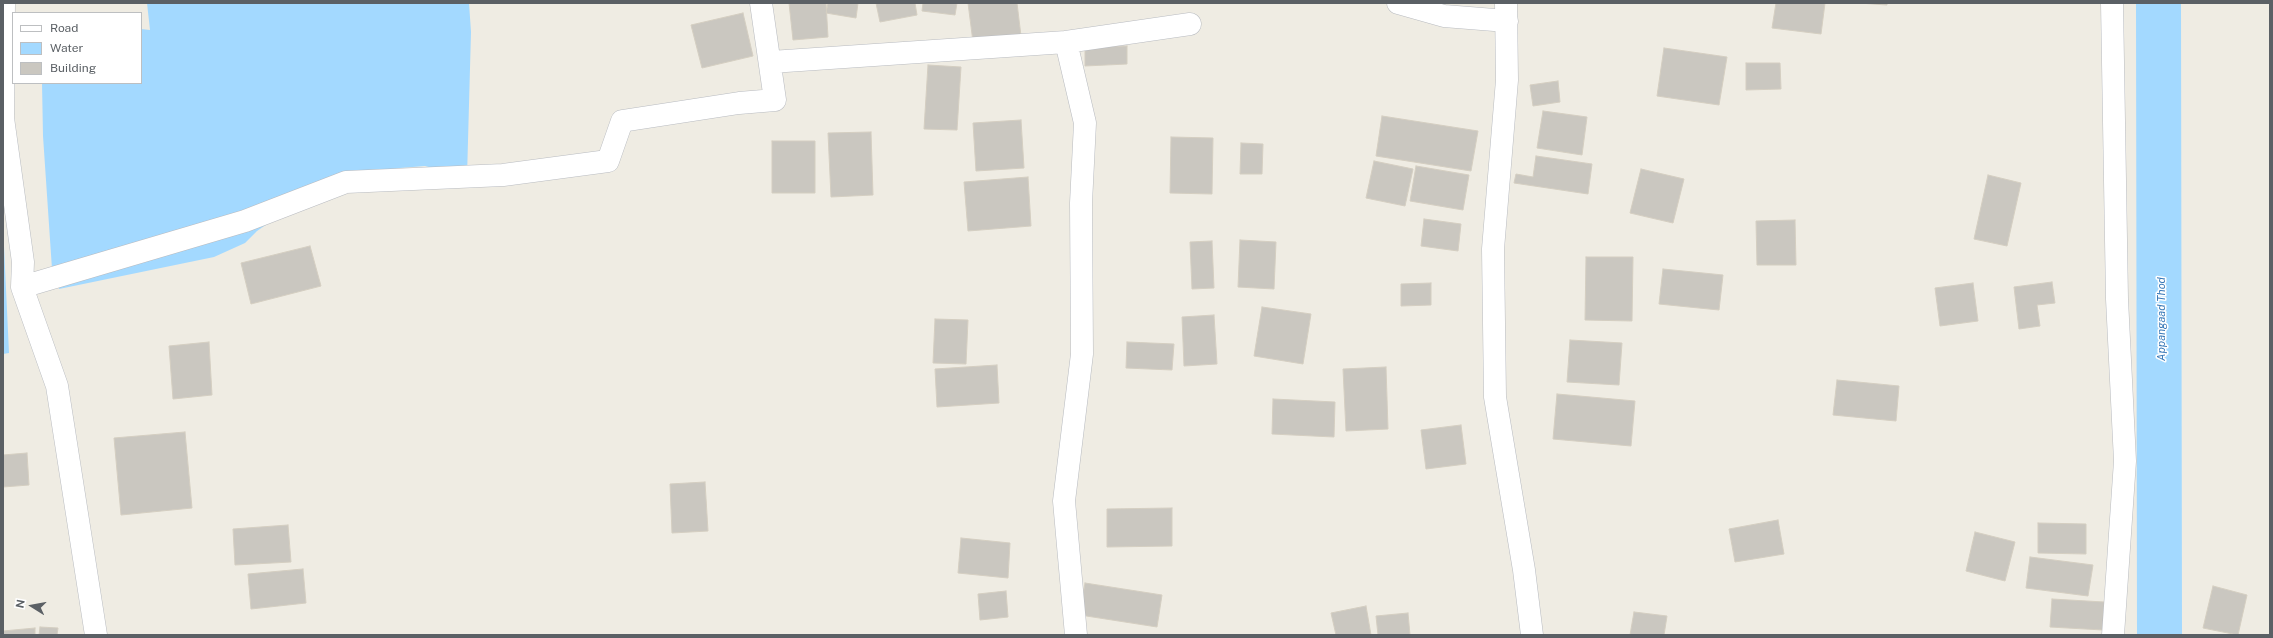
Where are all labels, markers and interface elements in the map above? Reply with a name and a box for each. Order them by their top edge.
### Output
legend [12,12,142,84]
text: Road [50,21,78,35]
text: Water [50,41,83,55]
text: Building [50,61,96,75]
water label: Appangaad Thod [2155,277,2169,361]
north arrow [12,586,52,626]
text: N [14,598,27,609]

